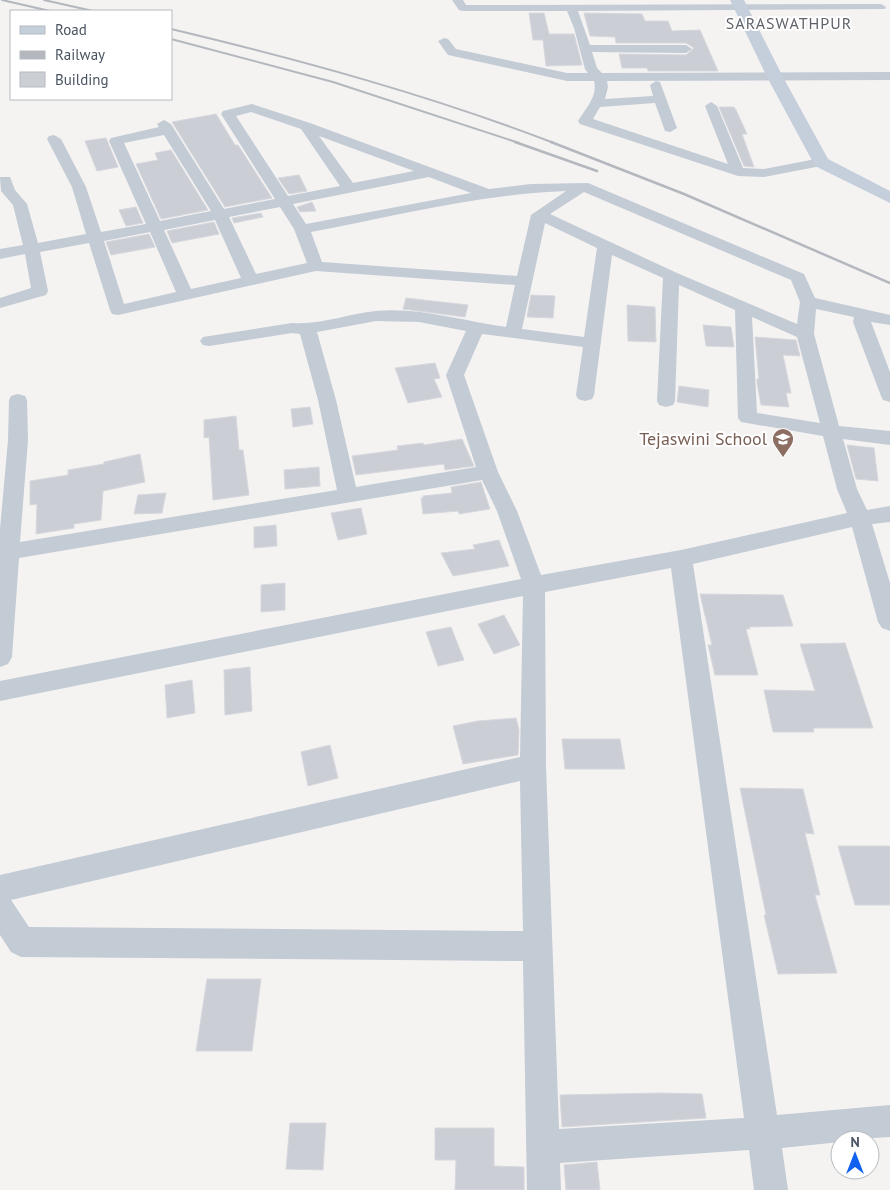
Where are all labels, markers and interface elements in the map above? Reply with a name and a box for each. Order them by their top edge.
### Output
legend [10,10,172,100]
district label: SARASWATHPUR [726,13,852,33]
text: Road [55,20,87,39]
text: Railway [55,45,105,64]
text: Building [55,70,109,89]
place label: Tejaswini School [639,427,768,450]
school or university icon: Tejaswini School [771,427,795,458]
north arrow [830,1130,880,1180]
text: N [850,1133,860,1151]

